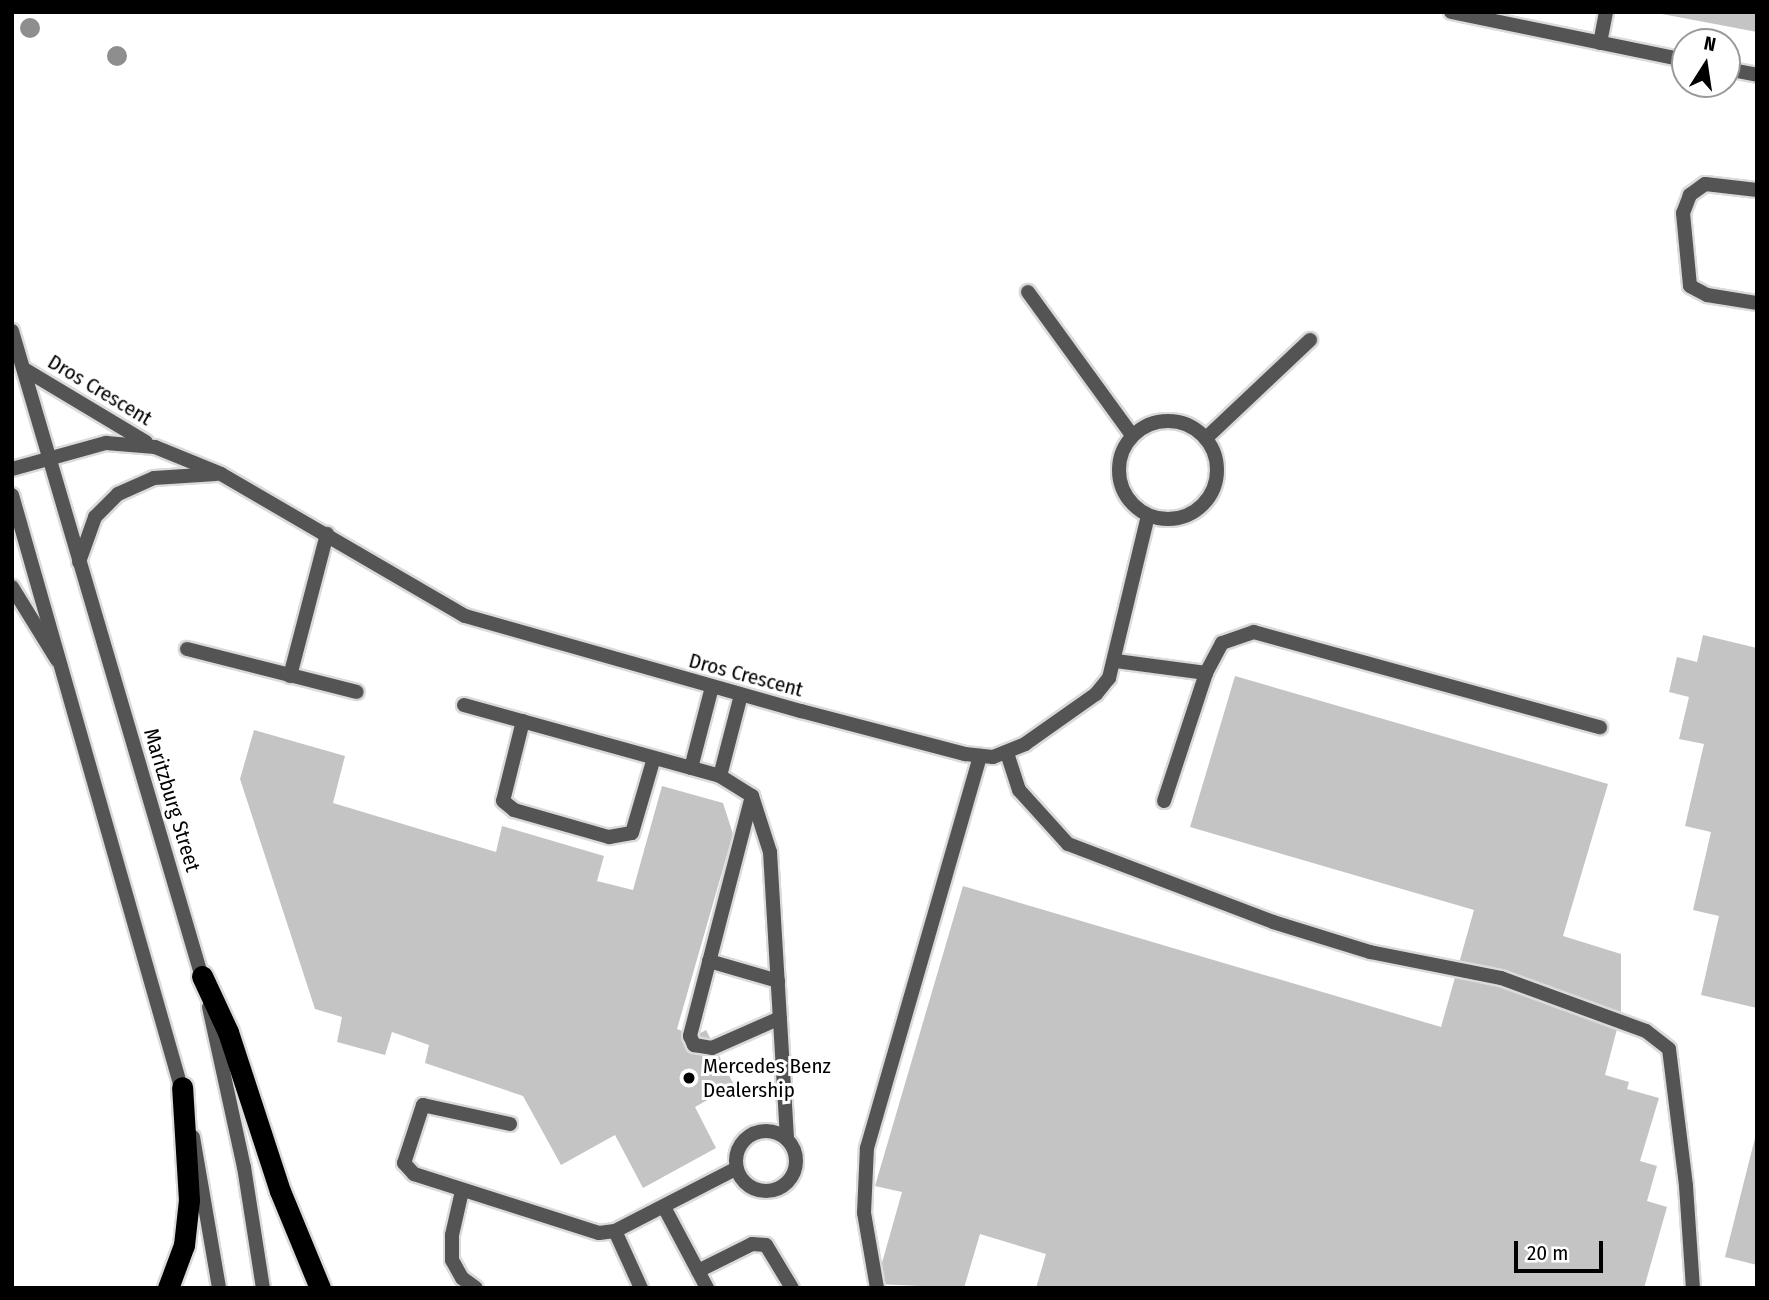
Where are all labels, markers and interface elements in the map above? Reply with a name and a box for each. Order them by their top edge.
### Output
north arrow [1671,28,1741,98]
text: N [1702,31,1718,56]
street label: Dros Crescent [43,349,157,431]
street label: Dros Crescent [686,648,806,702]
street label: Maritzburg Street [138,725,206,875]
place label: Mercedes Benz Dealership [703,1053,831,1103]
marker: Mercedes Benz Dealership [681,1070,697,1086]
scale bar [1517,1226,1606,1270]
text: 20 m [1527,1240,1568,1266]

